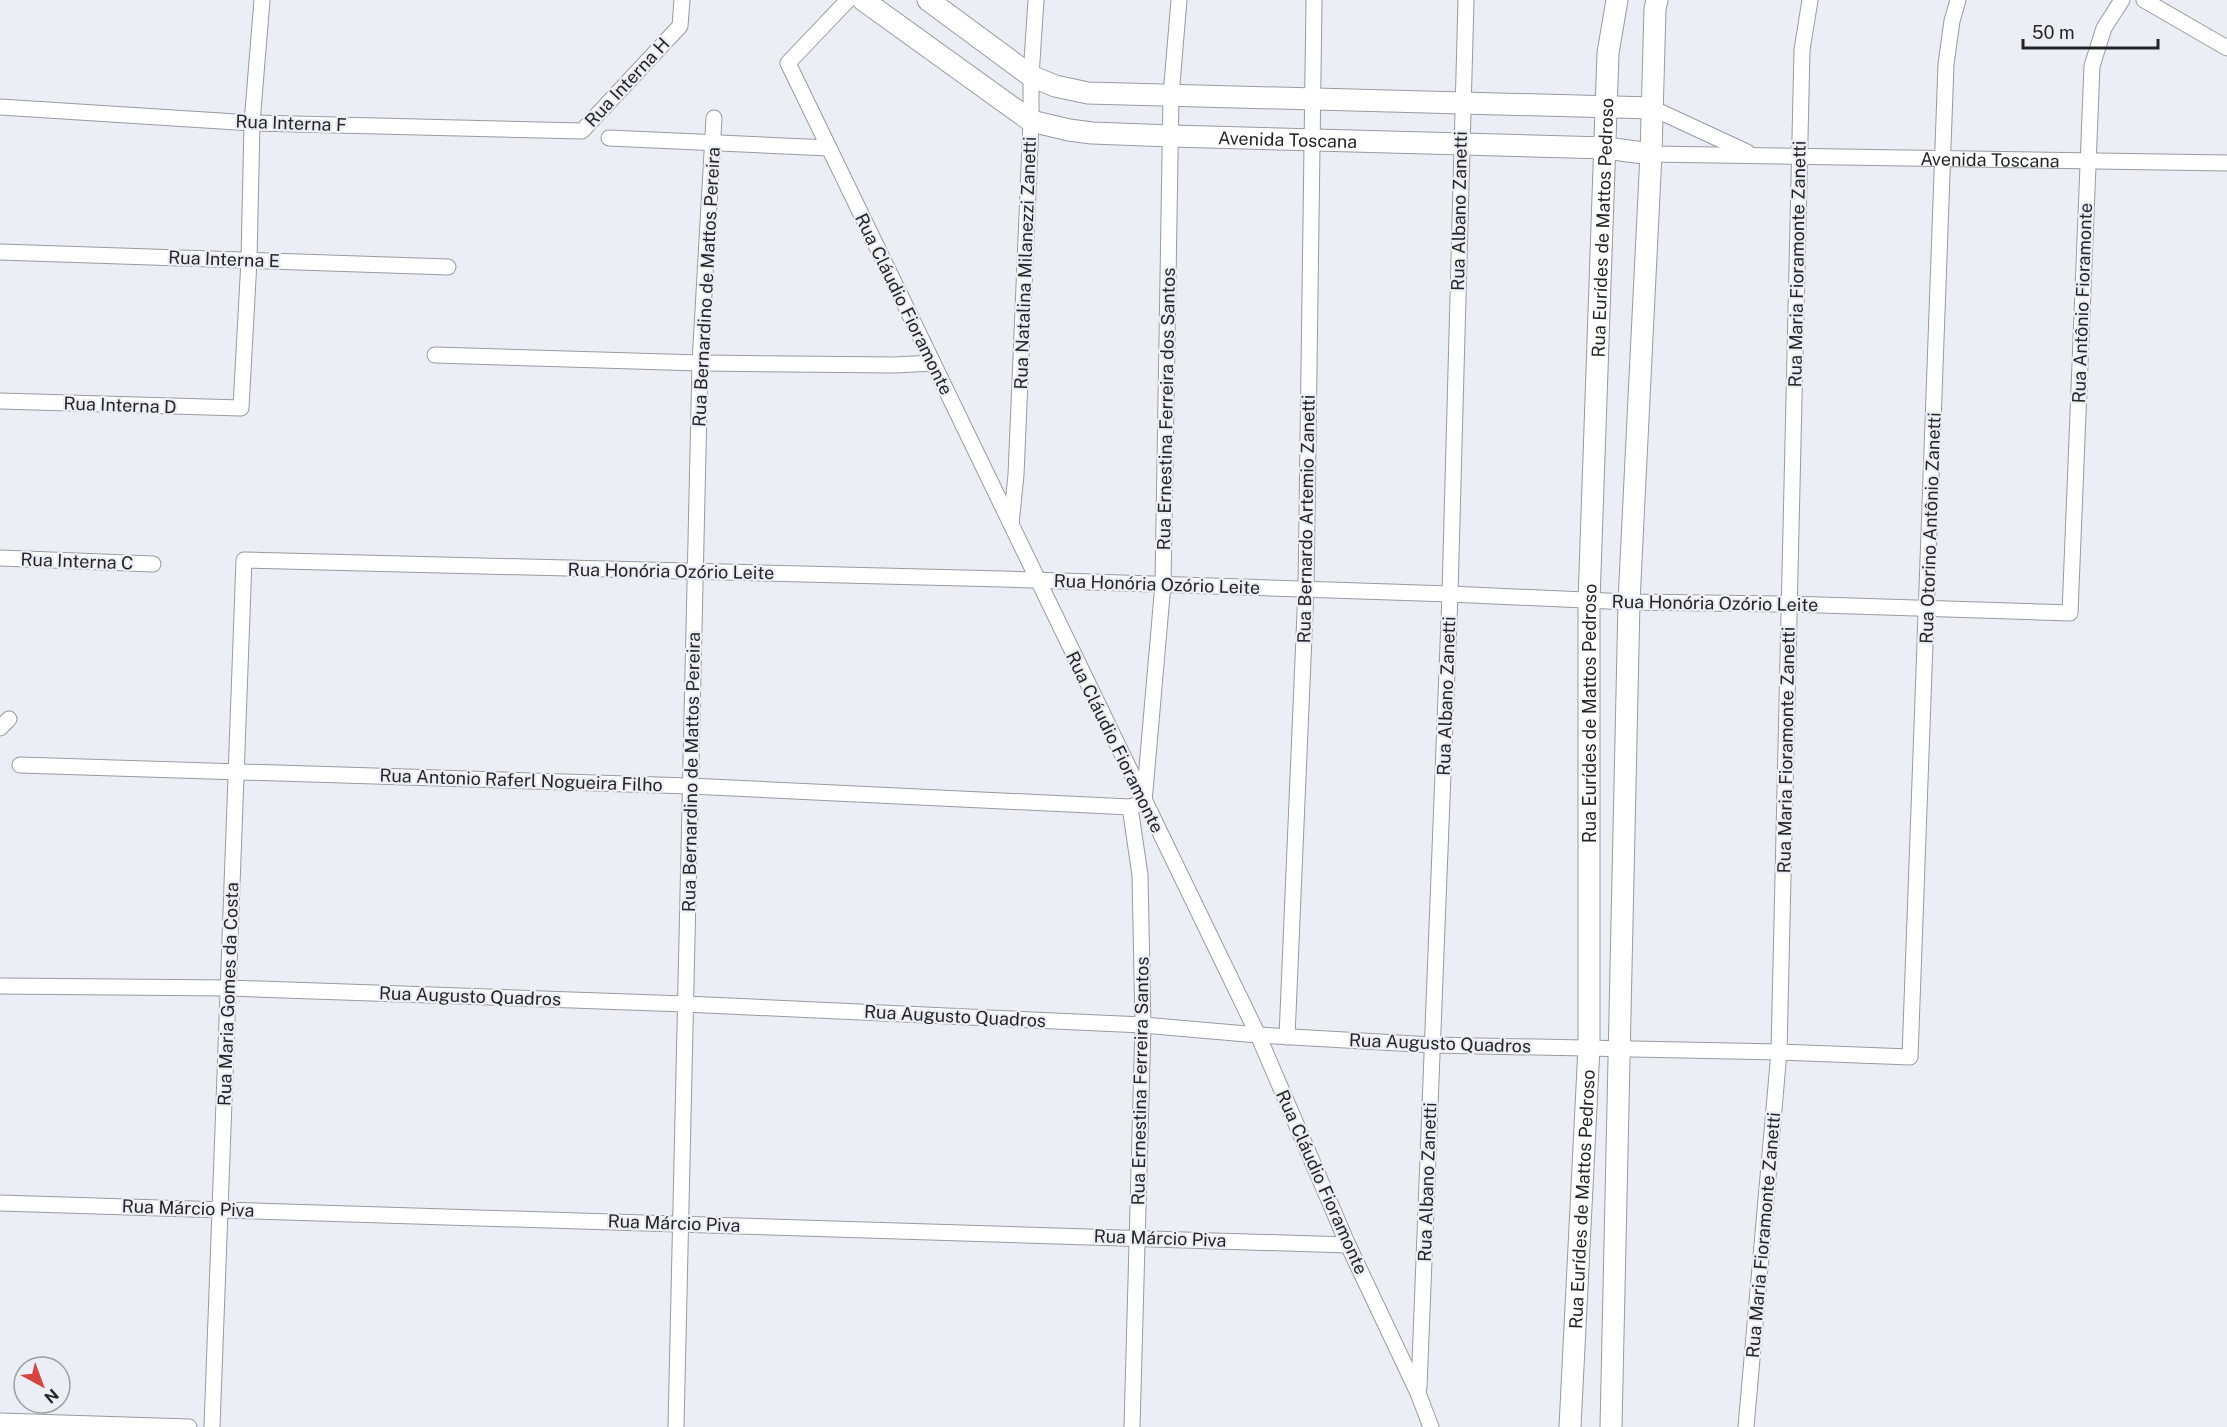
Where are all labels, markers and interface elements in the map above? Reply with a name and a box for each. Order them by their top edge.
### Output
scale bar [2023,12,2158,50]
text: 50 m [2032,22,2075,43]
street label: Rua Interna H [580,33,674,131]
street label: Rua Eurídes de Mattos Pedroso [1587,98,1617,358]
street label: Rua Interna F [235,111,347,135]
street label: Avenida Toscana [1218,127,1358,152]
street label: Rua Albano Zanetti [1447,131,1471,291]
street label: Rua Natalina Milanezzi Zanetti [1010,136,1040,390]
street label: Rua Maria Fioramonte Zanetti [1784,140,1810,388]
street label: Rua Bernardino de Mattos Pereira [688,147,724,427]
street label: Avenida Toscana [1920,148,2060,171]
street label: Rua Antônio Fioramonte [2068,202,2096,404]
street label: Rua Cláudio Fioramonte [851,210,957,398]
street label: Rua Interna E [168,247,280,271]
street label: Rua Ernestina Ferreira dos Santos [1153,267,1179,551]
street label: Rua Interna D [63,393,177,417]
street label: Rua Bernardo Artemio Zanetti [1293,394,1319,644]
street label: Rua Otorino Antônio Zanetti [1915,412,1945,644]
street label: Rua Interna C [20,549,134,573]
street label: Rua Honória Ozório Leite [568,559,774,583]
street label: Rua Honória Ozório Leite [1053,570,1261,598]
street label: Rua Eurídes de Mattos Pedroso [1578,583,1600,843]
street label: Rua Honória Ozório Leite [1612,591,1818,615]
street label: Rua Albano Zanetti [1433,616,1459,776]
street label: Rua Maria Fioramonte Zanetti [1773,626,1799,874]
street label: Rua Bernardino de Mattos Pereira [678,632,704,912]
street label: Rua Cláudio Fioramonte [1062,648,1168,836]
street label: Rua Antonio Raferl Nogueira Filho [379,765,663,795]
street label: Rua Maria Gomes da Costa [214,882,242,1106]
street label: Rua Ernestina Ferreira Santos [1127,956,1153,1206]
street label: Rua Augusto Quadros [379,982,561,1010]
street label: Rua Augusto Quadros [863,1001,1047,1031]
street label: Rua Augusto Quadros [1349,1029,1531,1057]
street label: Rua Eurídes de Mattos Pedroso [1564,1069,1598,1330]
street label: Rua Cláudio Fioramonte [1272,1087,1372,1277]
street label: Rua Albano Zanetti [1414,1102,1440,1262]
street label: Rua Maria Fioramonte Zanetti [1742,1111,1784,1359]
street label: Rua Márcio Piva [121,1195,255,1221]
street label: Rua Márcio Piva [607,1210,741,1236]
street label: Rua Márcio Piva [1093,1225,1227,1251]
north arrow [12,1355,72,1415]
text: N [41,1385,62,1407]

